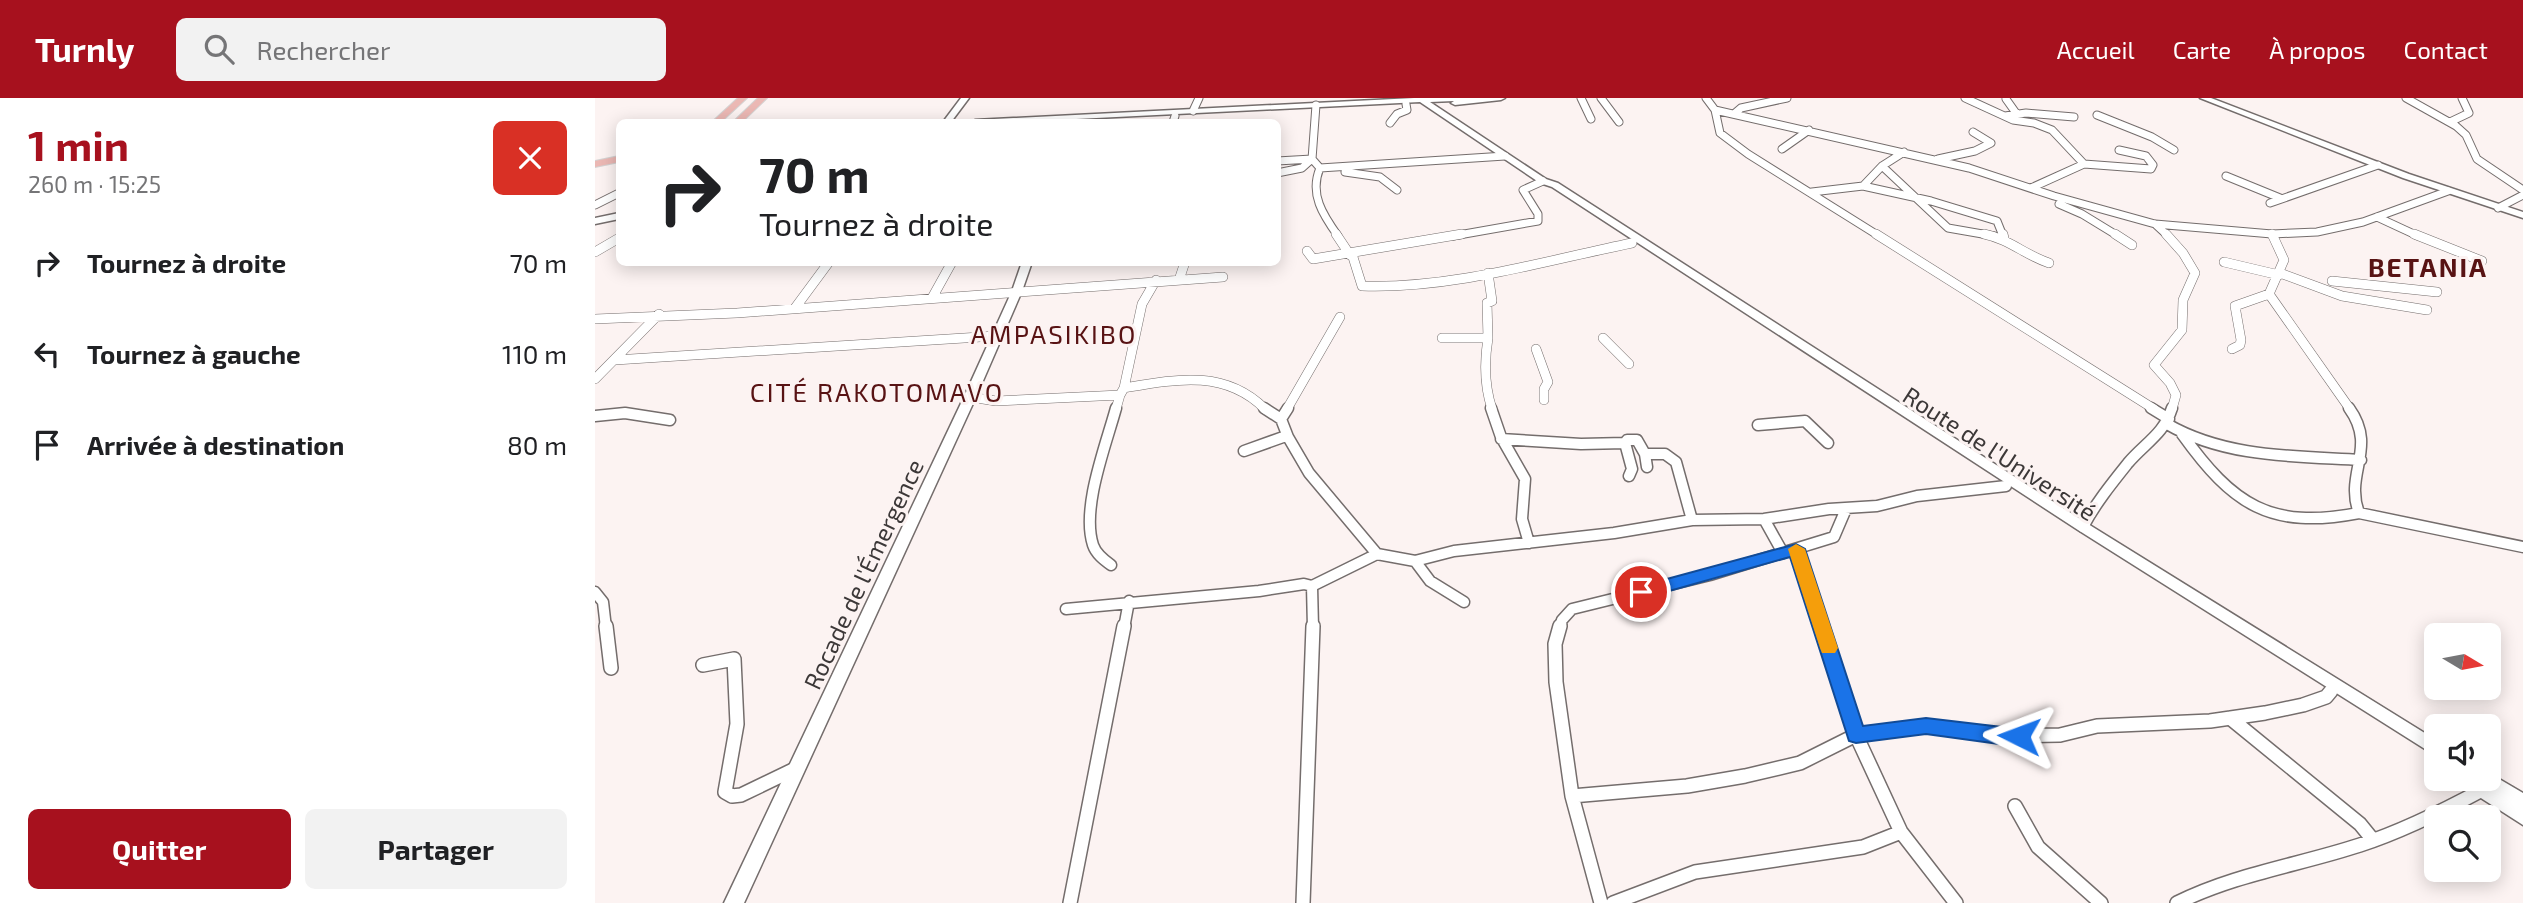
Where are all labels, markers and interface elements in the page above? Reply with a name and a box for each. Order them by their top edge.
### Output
search box [176,18,666,81]
text: Turnly [35,29,134,69]
icon: search [200,30,238,68]
text: Rechercher [256,34,390,65]
text: Accueil [2057,35,2135,64]
text: Carte [2173,35,2231,64]
text: À propos [2269,35,2366,64]
text: Contact [2404,35,2488,64]
text: 1 min [28,119,129,169]
button: close [493,121,567,195]
text: 70 m [759,144,870,203]
icon: right [644,147,735,238]
text: 260 m · 15:25 [28,170,161,198]
text: Tournez à droite [759,204,993,242]
icon: right [28,244,66,282]
text: Tournez à droite [87,247,286,278]
text: 70 m [509,247,567,278]
district label: BETANIA [2368,251,2488,282]
district label: AMPASIKIBO [971,318,1137,349]
icon: left [28,335,66,373]
text: Tournez à gauche [87,338,301,369]
text: 110 m [502,338,567,369]
district label: CITÉ RAKOTOMAVO [750,376,1004,407]
street label: Route de l'Université [1898,380,2102,526]
icon: arrive [28,426,66,464]
text: Arrivée à destination [87,429,344,460]
text: 80 m [507,429,567,460]
street label: Rocade de l'Émergence [797,454,929,694]
pin [1611,562,1671,622]
icon: arrive [1622,573,1660,611]
north arrow [2424,623,2501,700]
map controls [2424,623,2501,882]
position arrow [1982,699,2056,773]
button: sound [2424,714,2501,791]
button: search [2424,805,2501,882]
button: Quitter [28,809,291,889]
button: Partager [305,809,567,889]

